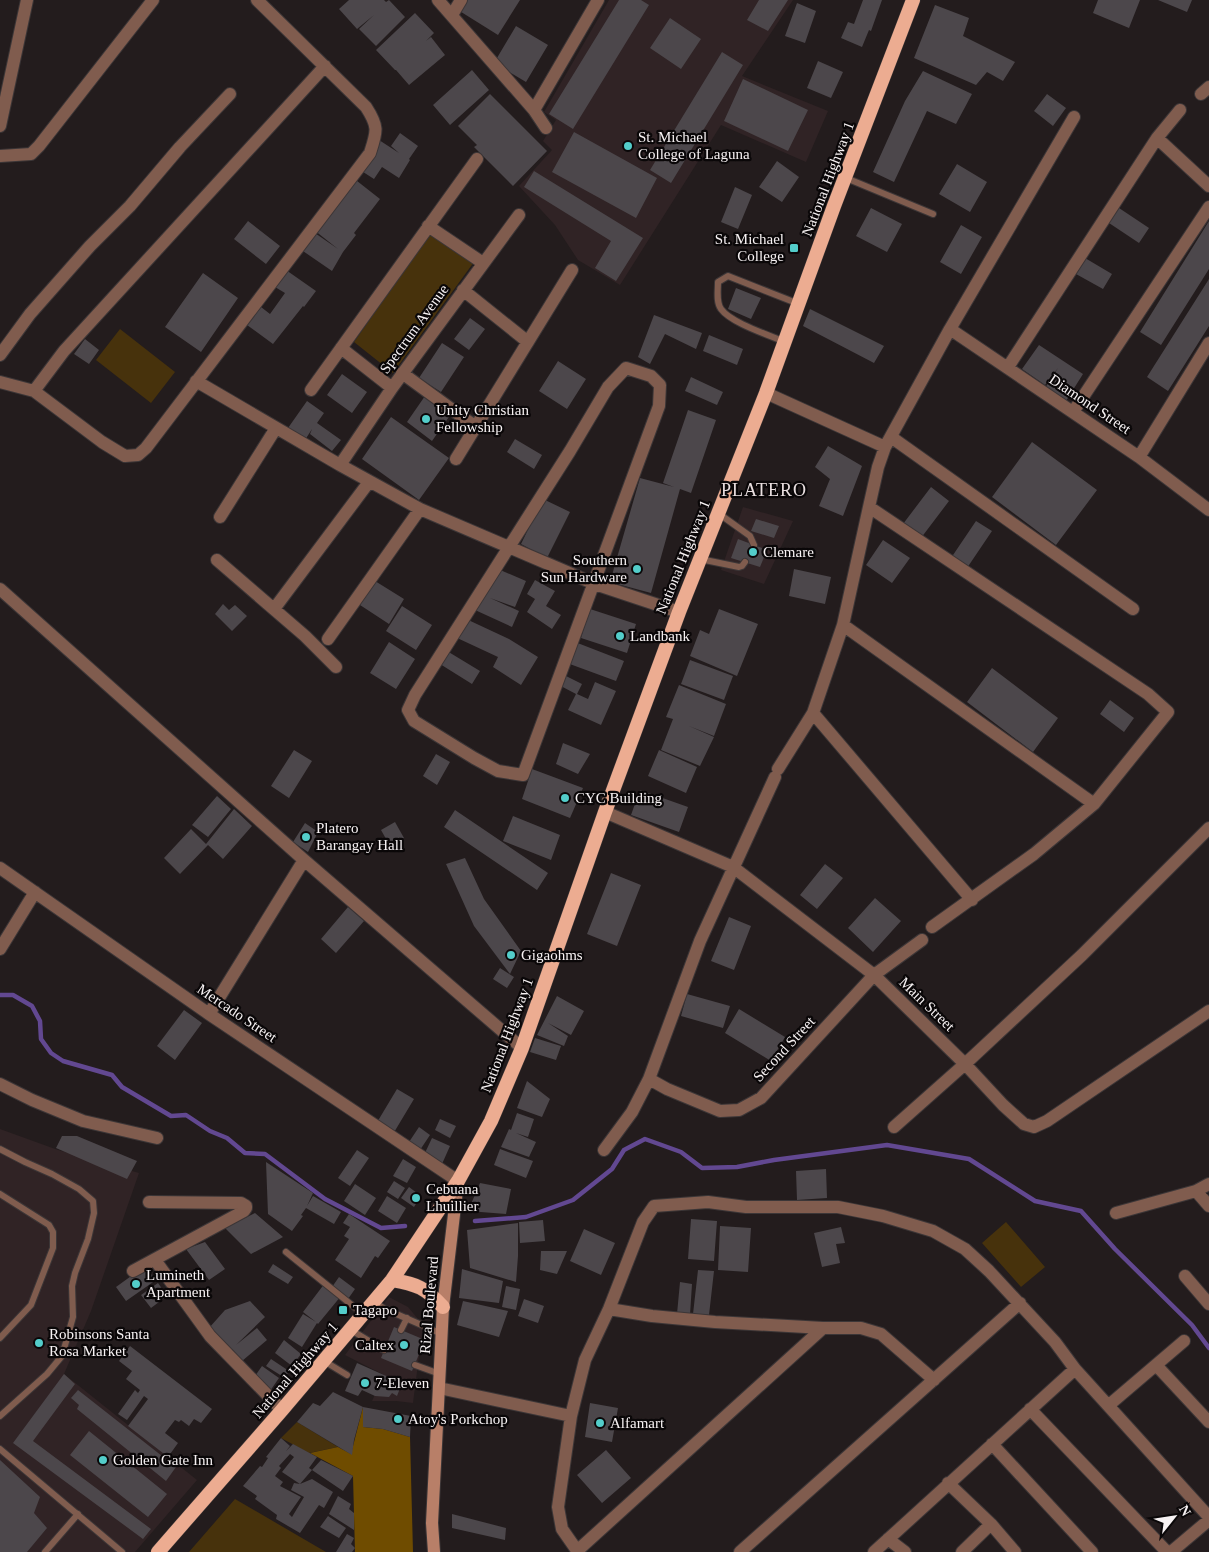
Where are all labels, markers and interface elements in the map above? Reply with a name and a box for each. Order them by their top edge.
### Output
street label: National Highway 1 [799,119,857,239]
place label: St. Michael College of Laguna [638,129,750,162]
marker: St. Michael College of Laguna [622,140,634,152]
place label: St. Michael College [715,231,784,264]
marker: St. Michael College [788,242,800,254]
street label: Spectrum Avenue [376,281,452,377]
street label: Diamond Street [1046,371,1134,438]
place label: Unity Christian Fellowship [436,402,529,435]
marker: Unity Christian Fellowship [420,413,432,425]
district label: PLATERO [721,480,807,500]
street label: National Highway 1 [653,498,713,616]
place label: Clemare [763,544,814,560]
marker: Clemare [747,546,759,558]
place label: Southern Sun Hardware [541,552,627,585]
marker: Southern Sun Hardware [631,563,643,575]
place label: Landbank [630,628,690,644]
marker: Landbank [614,630,626,642]
place label: CYC Building [575,790,663,806]
marker: CYC Building [559,792,571,804]
place label: Platero Barangay Hall [316,820,403,853]
marker: Platero Barangay Hall [300,831,312,843]
place label: Gigaohms [521,947,583,963]
marker: Gigaohms [505,949,517,961]
street label: Main Street [896,974,958,1035]
street label: National Highway 1 [478,975,536,1095]
street label: Mercado Street [194,981,280,1046]
street label: Second Street [750,1013,819,1085]
place label: Cebuana Lhuillier [426,1181,479,1214]
marker: Cebuana Lhuillier [410,1192,422,1204]
street label: Rizal Boulevard [417,1255,441,1354]
place label: Lumineth Apartment [146,1267,211,1300]
marker: Lumineth Apartment [130,1278,142,1290]
place label: Tagapo [353,1302,397,1318]
marker: Tagapo [337,1304,349,1316]
street label: National Highway 1 [249,1319,341,1421]
place label: Robinsons Santa Rosa Market [49,1326,150,1359]
marker: Robinsons Santa Rosa Market [33,1337,45,1349]
place label: Caltex [355,1337,394,1353]
marker: Caltex [398,1339,410,1351]
place label: 7-Eleven [375,1375,430,1391]
marker: 7-Eleven [359,1377,371,1389]
place label: Atoy's Porkchop [408,1411,508,1427]
marker: Atoy's Porkchop [392,1413,404,1425]
place label: Alfamart [610,1415,665,1431]
marker: Alfamart [594,1417,606,1429]
place label: Golden Gate Inn [113,1452,213,1468]
marker: Golden Gate Inn [97,1454,109,1466]
north arrow [1149,1492,1199,1542]
text: N [1176,1503,1194,1519]

